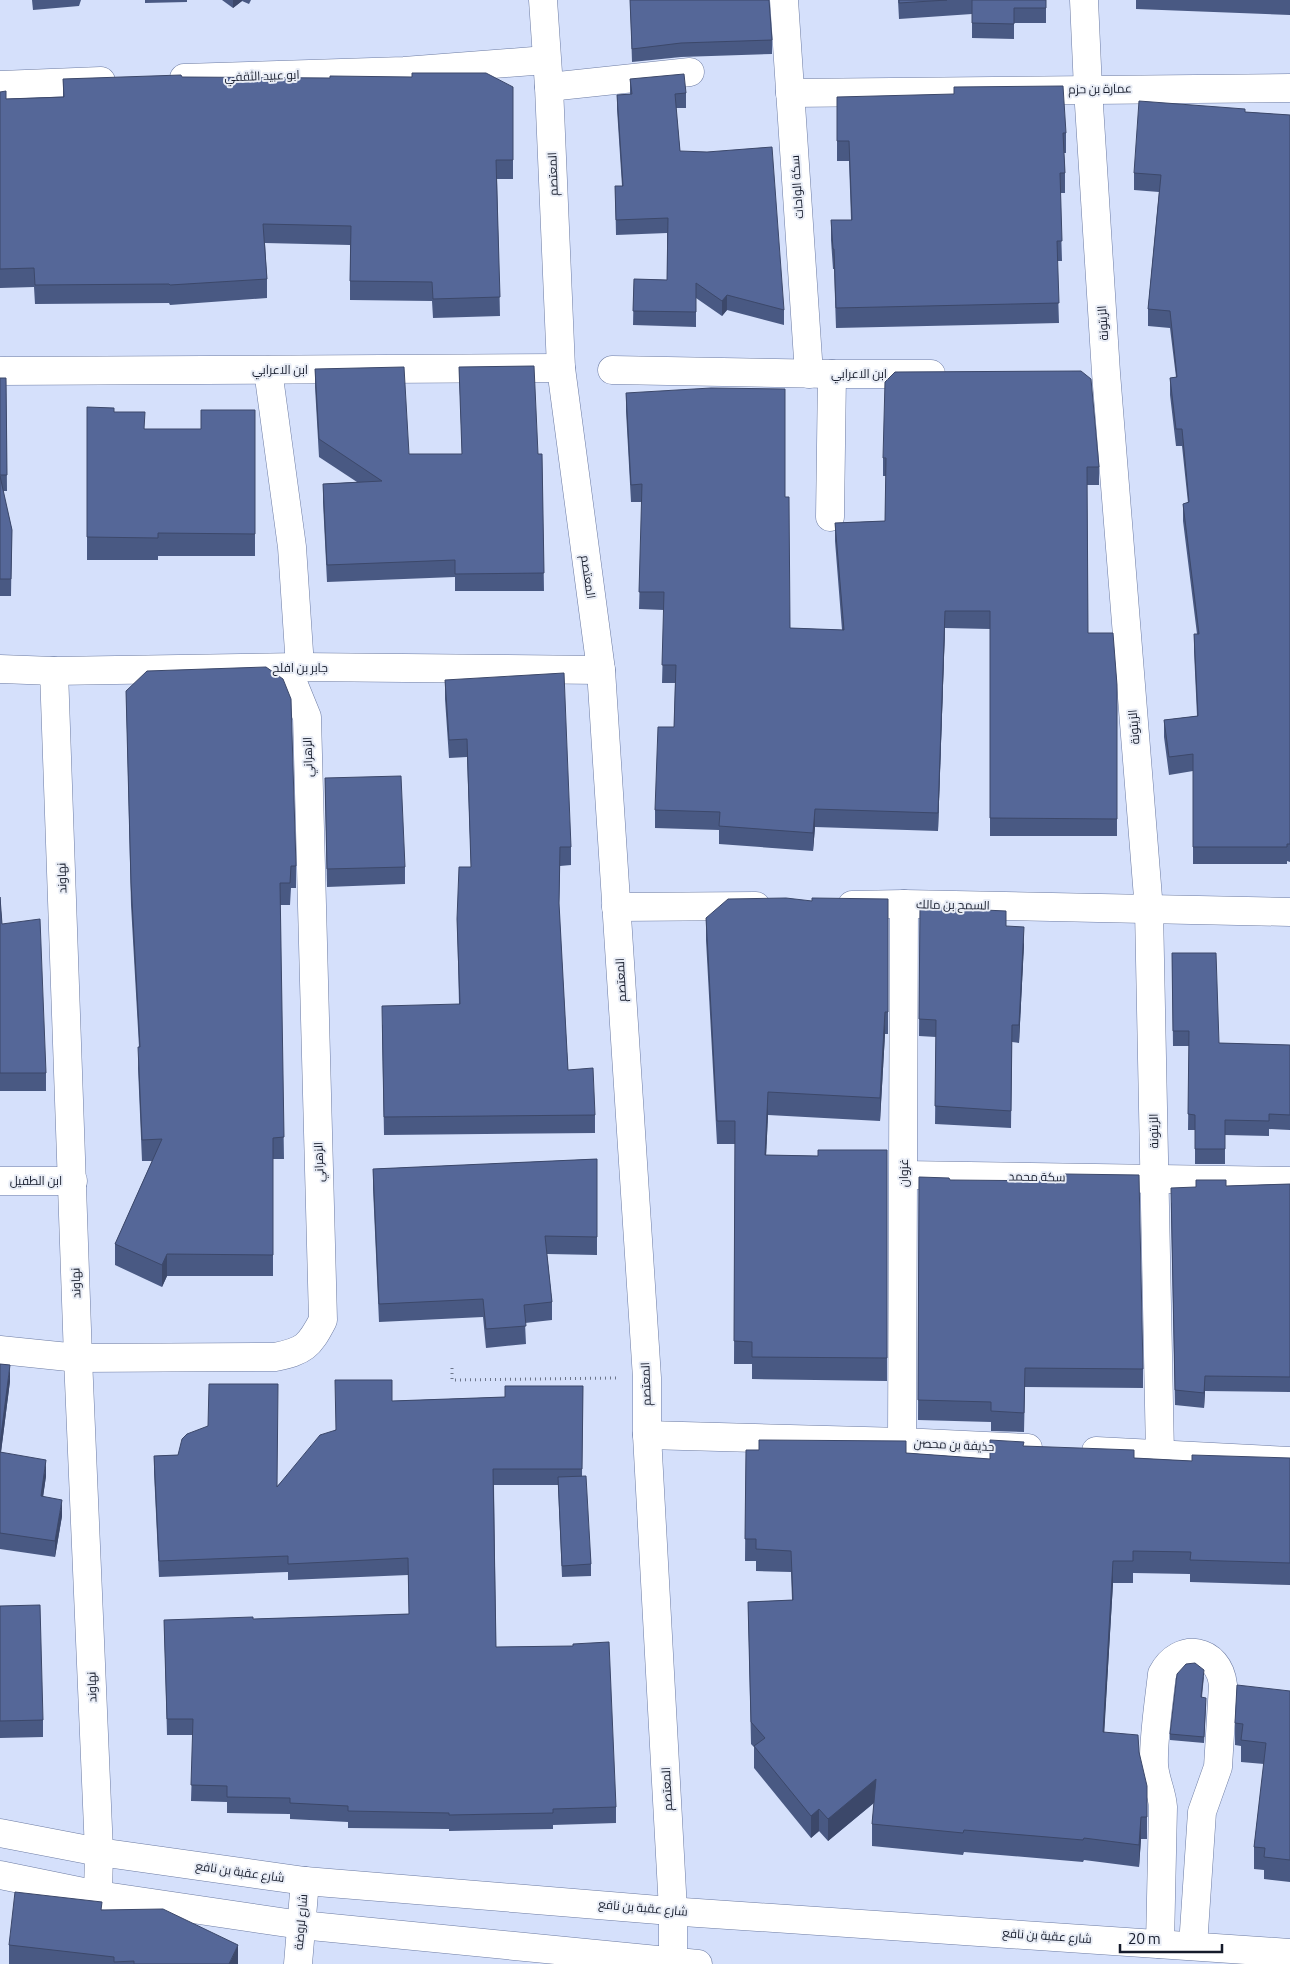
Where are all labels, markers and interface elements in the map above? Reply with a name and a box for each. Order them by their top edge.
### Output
street label: ابو عبيد الثقفي [224,65,300,87]
street label: عمارة بن حزم [1068,78,1132,99]
street label: المعتصم [542,152,563,196]
street label: سكة الواحات [785,154,808,220]
street label: الزيتونة [1092,305,1113,341]
street label: ابن الاعرابي [252,360,308,380]
street label: ابن الاعرابي [831,364,887,384]
street label: المعتصم [576,554,601,600]
street label: جابر بن افلح [272,658,328,677]
street label: الزيتونة [1123,709,1144,745]
street label: الزهراني [297,736,319,778]
street label: نهاوند [51,862,72,894]
street label: السمح بن مالك [916,894,990,915]
street label: المعتصم [610,958,631,1002]
street label: الزيتونة [1144,1113,1163,1149]
street label: الزهراني [308,1141,330,1183]
street label: غزوان [894,1159,913,1187]
street label: سكة محمد [1008,1167,1066,1186]
street label: ابن الطفيل [10,1171,62,1190]
street label: نهاوند [65,1267,86,1299]
street label: المعتصم [635,1362,656,1406]
street label: حذيفة بن محصن [913,1433,995,1456]
street label: نهاوند [81,1671,102,1703]
street label: المعتصم [656,1767,677,1811]
street label: شارع عقبة بن نافع [194,1856,286,1887]
street label: شارع لروضة [289,1893,312,1951]
street label: شارع عقبة بن نافع [598,1894,689,1921]
scale bar [1120,1922,1222,1954]
street label: شارع عقبة بن نافع [1002,1923,1092,1948]
text: 20 m [1128,1927,1161,1950]

